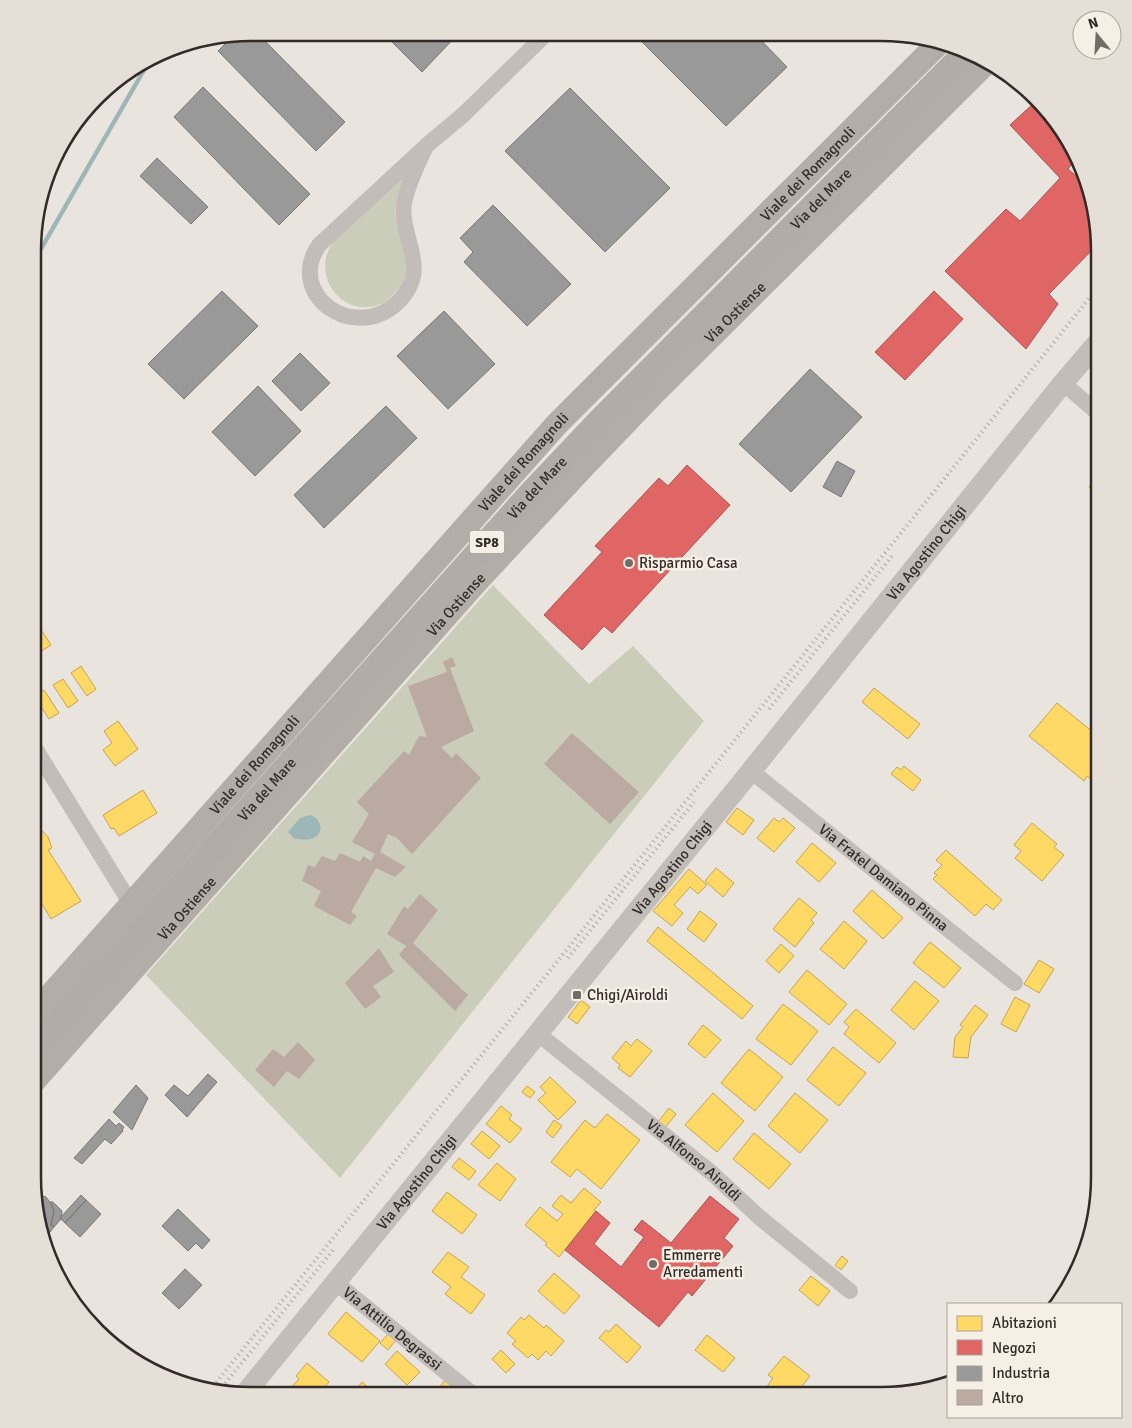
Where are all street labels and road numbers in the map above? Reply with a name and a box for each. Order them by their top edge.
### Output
street label: Viale dei Romagnoli [757,123,859,225]
street label: Via del Mare [787,164,855,233]
street label: Via Ostiense [701,278,770,347]
street label: Viale dei Romagnoli [474,409,572,515]
street label: Via del Mare [504,453,571,523]
street label: Via Agostino Chigi [883,502,970,604]
road number: SP8 [470,530,504,554]
street label: Via Ostiense [423,569,489,640]
street label: Viale dei Romagnoli [206,712,303,818]
street label: Via del Mare [234,754,300,825]
street label: Via Agostino Chigi [628,817,716,919]
street label: Via Fratel Damiano Pinna [815,820,952,935]
street label: Via Ostiense [154,873,220,944]
street label: Via Alfonso Airoldi [643,1115,745,1205]
street label: Via Agostino Chigi [373,1131,461,1233]
street label: Via Attilio Degrassi [339,1283,446,1374]

